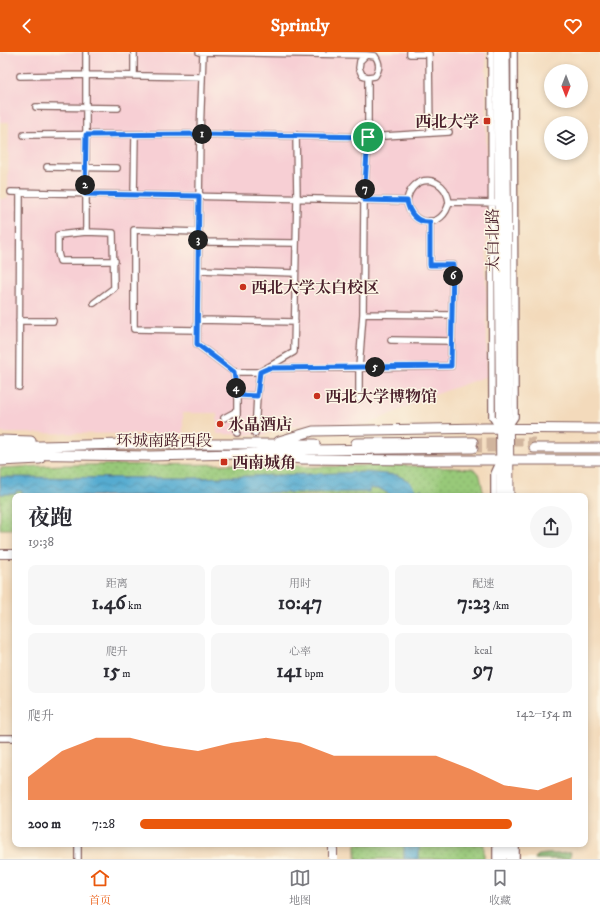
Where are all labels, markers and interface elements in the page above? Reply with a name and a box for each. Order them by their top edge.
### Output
icon: back [16,15,38,37]
text: Sprintly [271,15,329,37]
icon: heart [562,15,584,37]
north arrow [544,64,588,108]
map controls [544,64,588,160]
place label: 西北大学 [415,112,479,132]
marker: 西北大学 [482,116,492,126]
button: layers [544,116,588,160]
pin [351,120,385,154]
pin: 1 [192,124,212,144]
icon: arrive [357,126,379,148]
text: 1 [200,127,204,141]
pin: 2 [75,175,95,195]
text: 2 [82,178,88,192]
pin: 7 [355,179,375,199]
text: 7 [362,182,368,196]
street label: 太白北路 [483,208,503,272]
pin: 3 [188,230,208,250]
text: 3 [196,233,200,247]
pin: 6 [443,266,463,286]
text: 6 [450,269,456,283]
place label: 西北大学太白校区 [251,278,379,298]
marker: 西北大学太白校区 [238,282,248,292]
pin: 5 [365,357,385,377]
text: 5 [372,360,378,374]
pin: 4 [226,378,246,398]
text: 4 [233,381,239,395]
place label: 西北大学博物馆 [325,387,437,407]
marker: 西北大学博物馆 [312,391,322,401]
place label: 水晶酒店 [228,415,292,435]
marker: 水晶酒店 [215,419,225,429]
street label: 环城南路西段 [116,431,212,451]
place label: 西南城角 [232,453,296,473]
marker: 西南城角 [219,457,229,467]
text: 夜跑 [28,505,72,532]
button: share [530,506,572,548]
text: 19:38 [28,534,54,550]
text: 距离 [106,577,128,591]
text: 用时 [289,577,311,591]
text: 配速 [472,577,494,591]
text: 1.46 [92,591,126,616]
text: 10:47 [278,591,322,616]
text: 7:23 [457,591,490,616]
text: km [126,599,142,613]
text: /km [490,599,509,613]
text: kcal [474,644,492,658]
text: 爬升 [106,645,128,659]
text: 心率 [289,645,311,659]
text: 97 [473,658,494,683]
text: 15 [103,659,120,684]
text: 141 [276,659,302,684]
text: m [120,667,131,681]
text: bpm [302,667,324,681]
text: 142–154 m [516,705,572,721]
text: 爬升 [28,708,54,724]
text: 200 m [28,816,61,832]
text: 7:28 [92,816,115,832]
tab: 首页 [89,867,111,908]
tab: 地图 [289,867,311,908]
tab: 收藏 [489,867,511,908]

